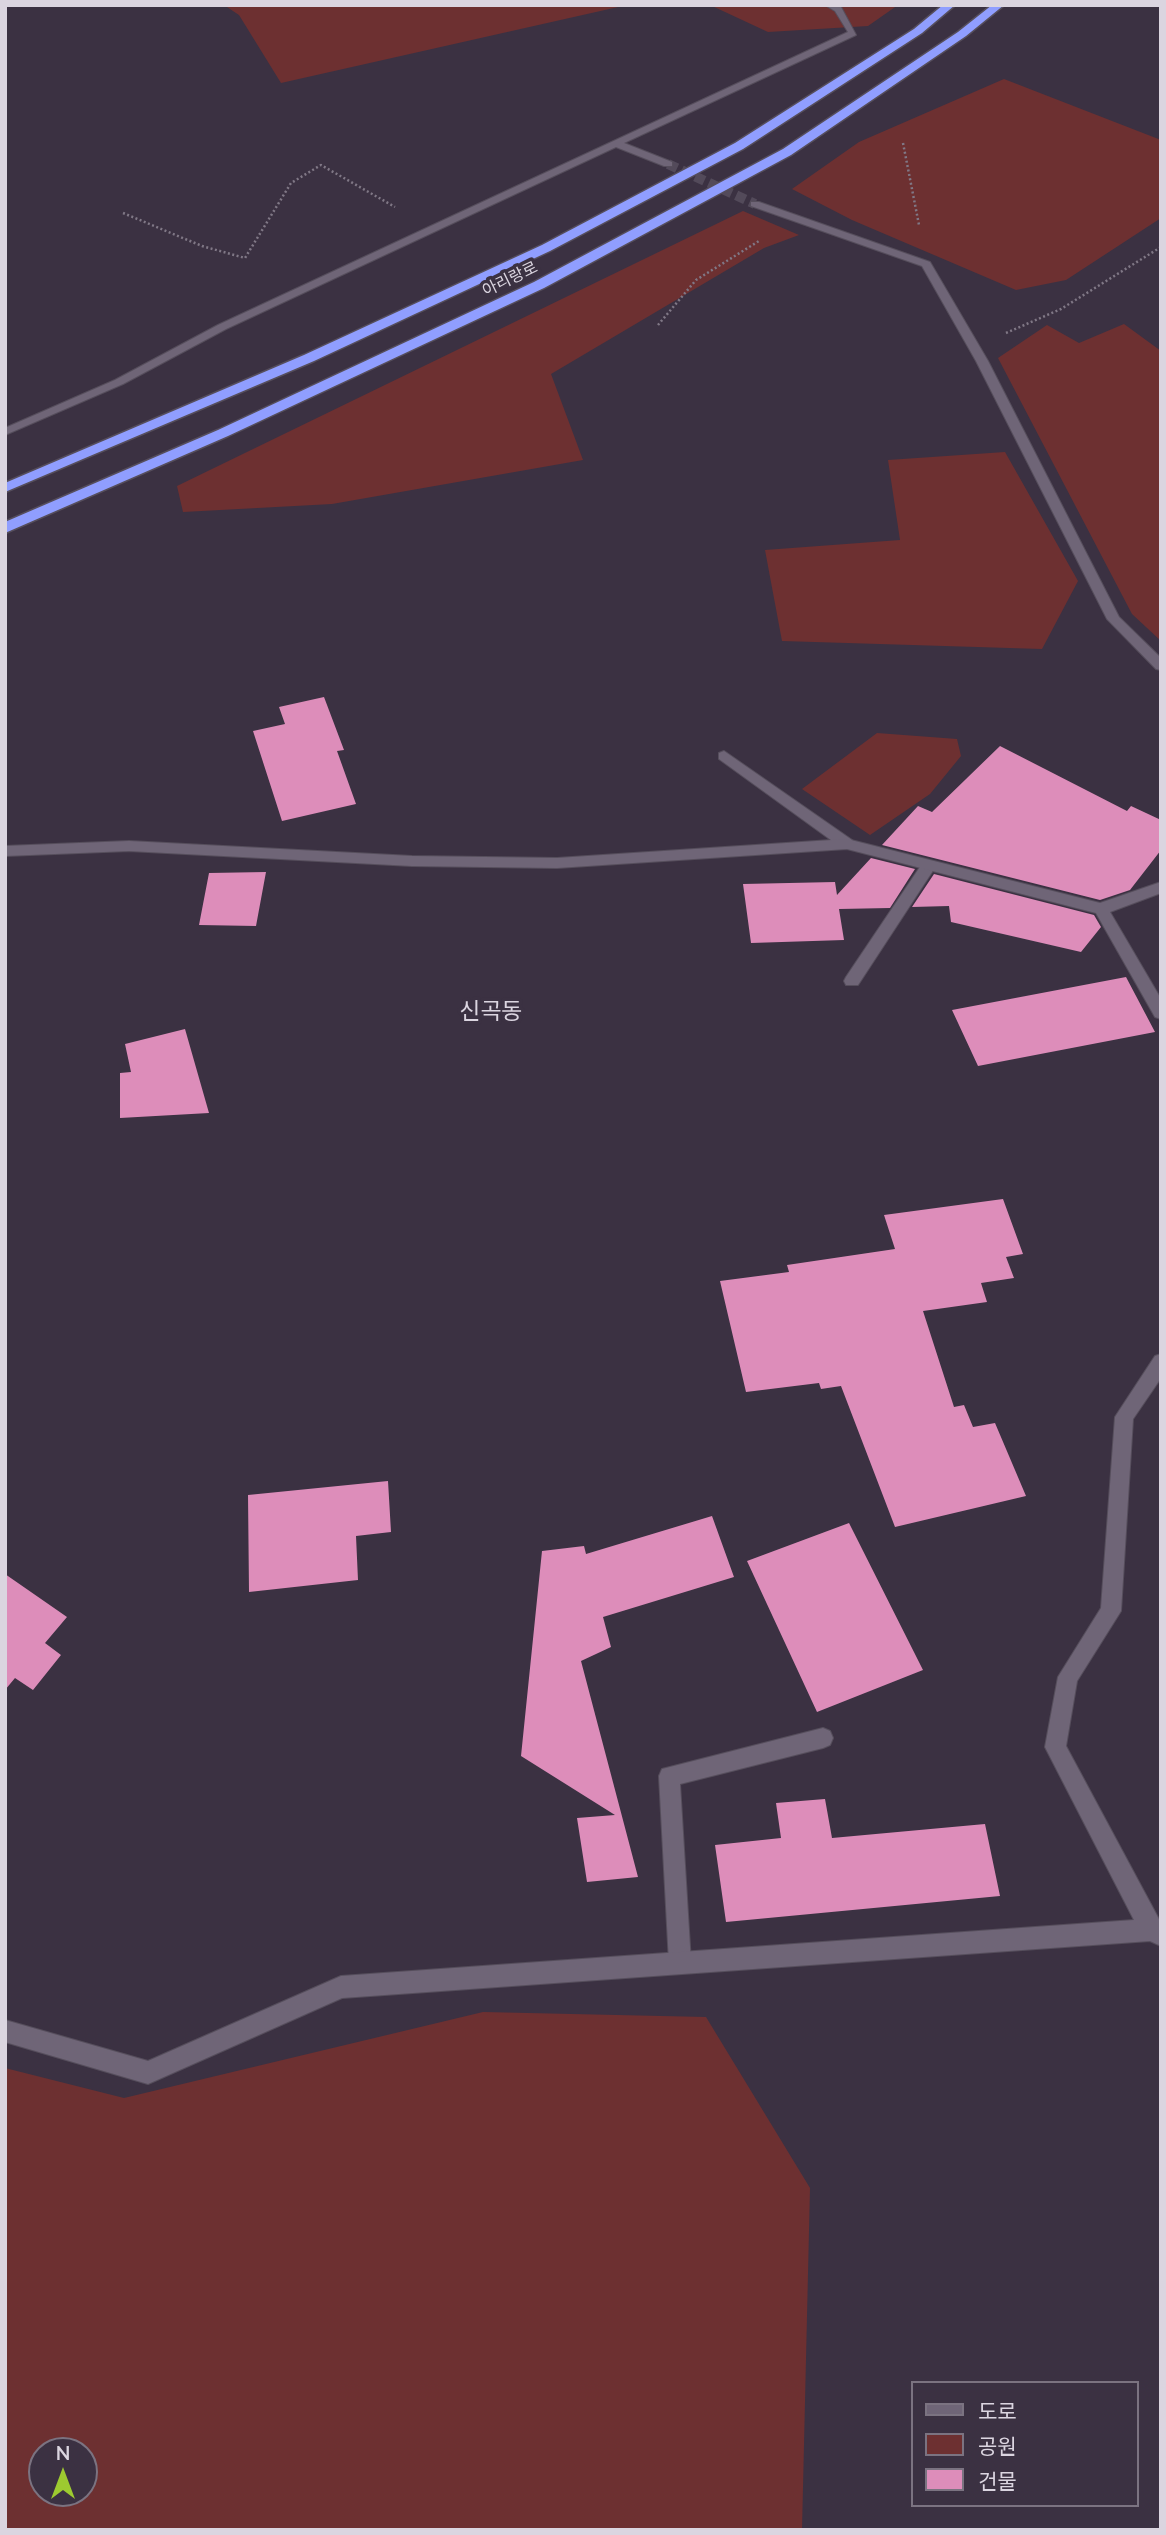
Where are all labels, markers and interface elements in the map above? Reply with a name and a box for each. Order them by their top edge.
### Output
street label: 아리랑로 [479,257,541,301]
district label: 신곡동 [459,998,523,1026]
legend [911,2381,1138,2507]
text: 도로 [978,2398,1017,2423]
text: 공원 [978,2433,1017,2458]
north arrow [28,2437,98,2507]
text: N [56,2441,70,2464]
text: 건물 [978,2468,1017,2493]

